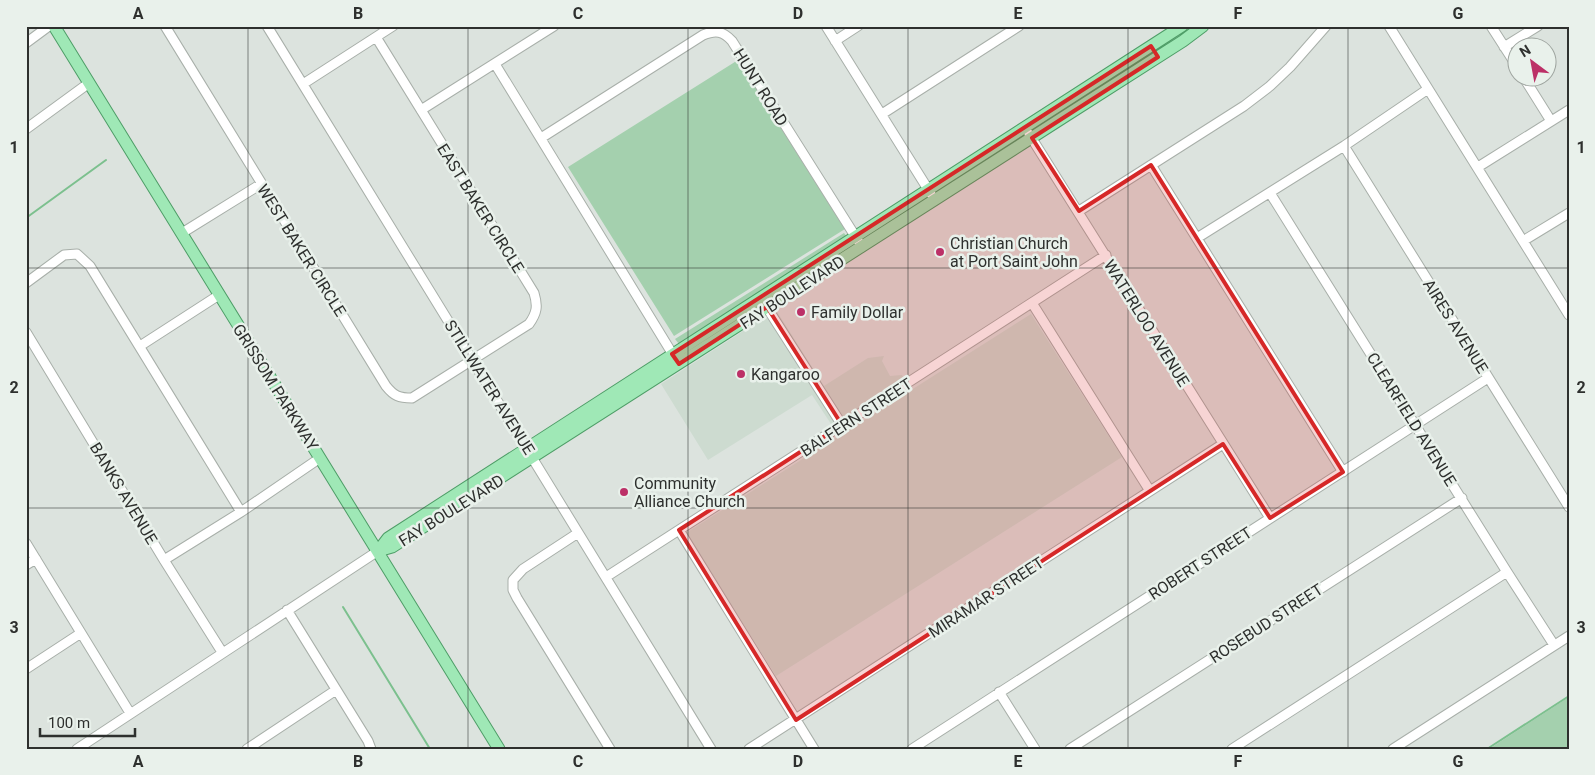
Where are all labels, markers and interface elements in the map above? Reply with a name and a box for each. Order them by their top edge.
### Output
text: A [133,4,144,23]
text: B [353,4,363,23]
text: C [573,4,583,23]
text: D [793,4,803,23]
text: E [1014,4,1023,23]
text: F [1234,4,1243,23]
text: G [1453,4,1464,23]
north arrow [1508,38,1558,88]
text: N [1517,42,1534,60]
street label: HUNT ROAD [729,45,792,130]
text: 1 [9,138,19,157]
text: 1 [1576,138,1586,157]
street label: EAST BAKER CIRCLE [433,140,528,276]
street label: WEST BAKER CIRCLE [253,181,350,320]
place label: Christian Church at Port Saint John [950,234,1078,271]
marker: Christian Church at Port Saint John [934,246,946,258]
street label: FAY BOULEVARD [737,252,848,333]
street label: WATERLOO AVENUE [1100,256,1193,390]
street label: AIRES AVENUE [1419,276,1492,377]
place label: Family Dollar [811,303,904,322]
marker: Family Dollar [795,306,807,318]
street label: STILLWATER AVENUE [440,316,539,458]
street label: GRISSOM PARKWAY [229,321,322,454]
street label: CLEARFIELD AVENUE [1363,349,1460,489]
place label: Kangaroo [751,365,820,384]
marker: Kangaroo [735,368,747,380]
street label: BALFERN STREET [797,374,916,461]
text: 2 [9,378,19,397]
text: 2 [1576,378,1586,397]
street label: BANKS AVENUE [86,439,161,548]
street label: FAY BOULEVARD [395,471,507,550]
place label: Community Alliance Church [634,474,745,511]
marker: Community Alliance Church [618,486,630,498]
street label: ROBERT STREET [1145,523,1256,604]
street label: MIRAMAR STREET [925,553,1048,642]
street label: ROSEBUD STREET [1206,580,1327,667]
text: 3 [9,618,19,637]
text: 3 [1576,618,1586,637]
scale bar [40,705,135,737]
text: 100 m [48,714,90,732]
text: A [133,752,144,771]
text: B [353,752,363,771]
text: C [573,752,583,771]
text: D [793,752,803,771]
text: E [1014,752,1023,771]
text: F [1234,752,1243,771]
text: G [1453,752,1464,771]

